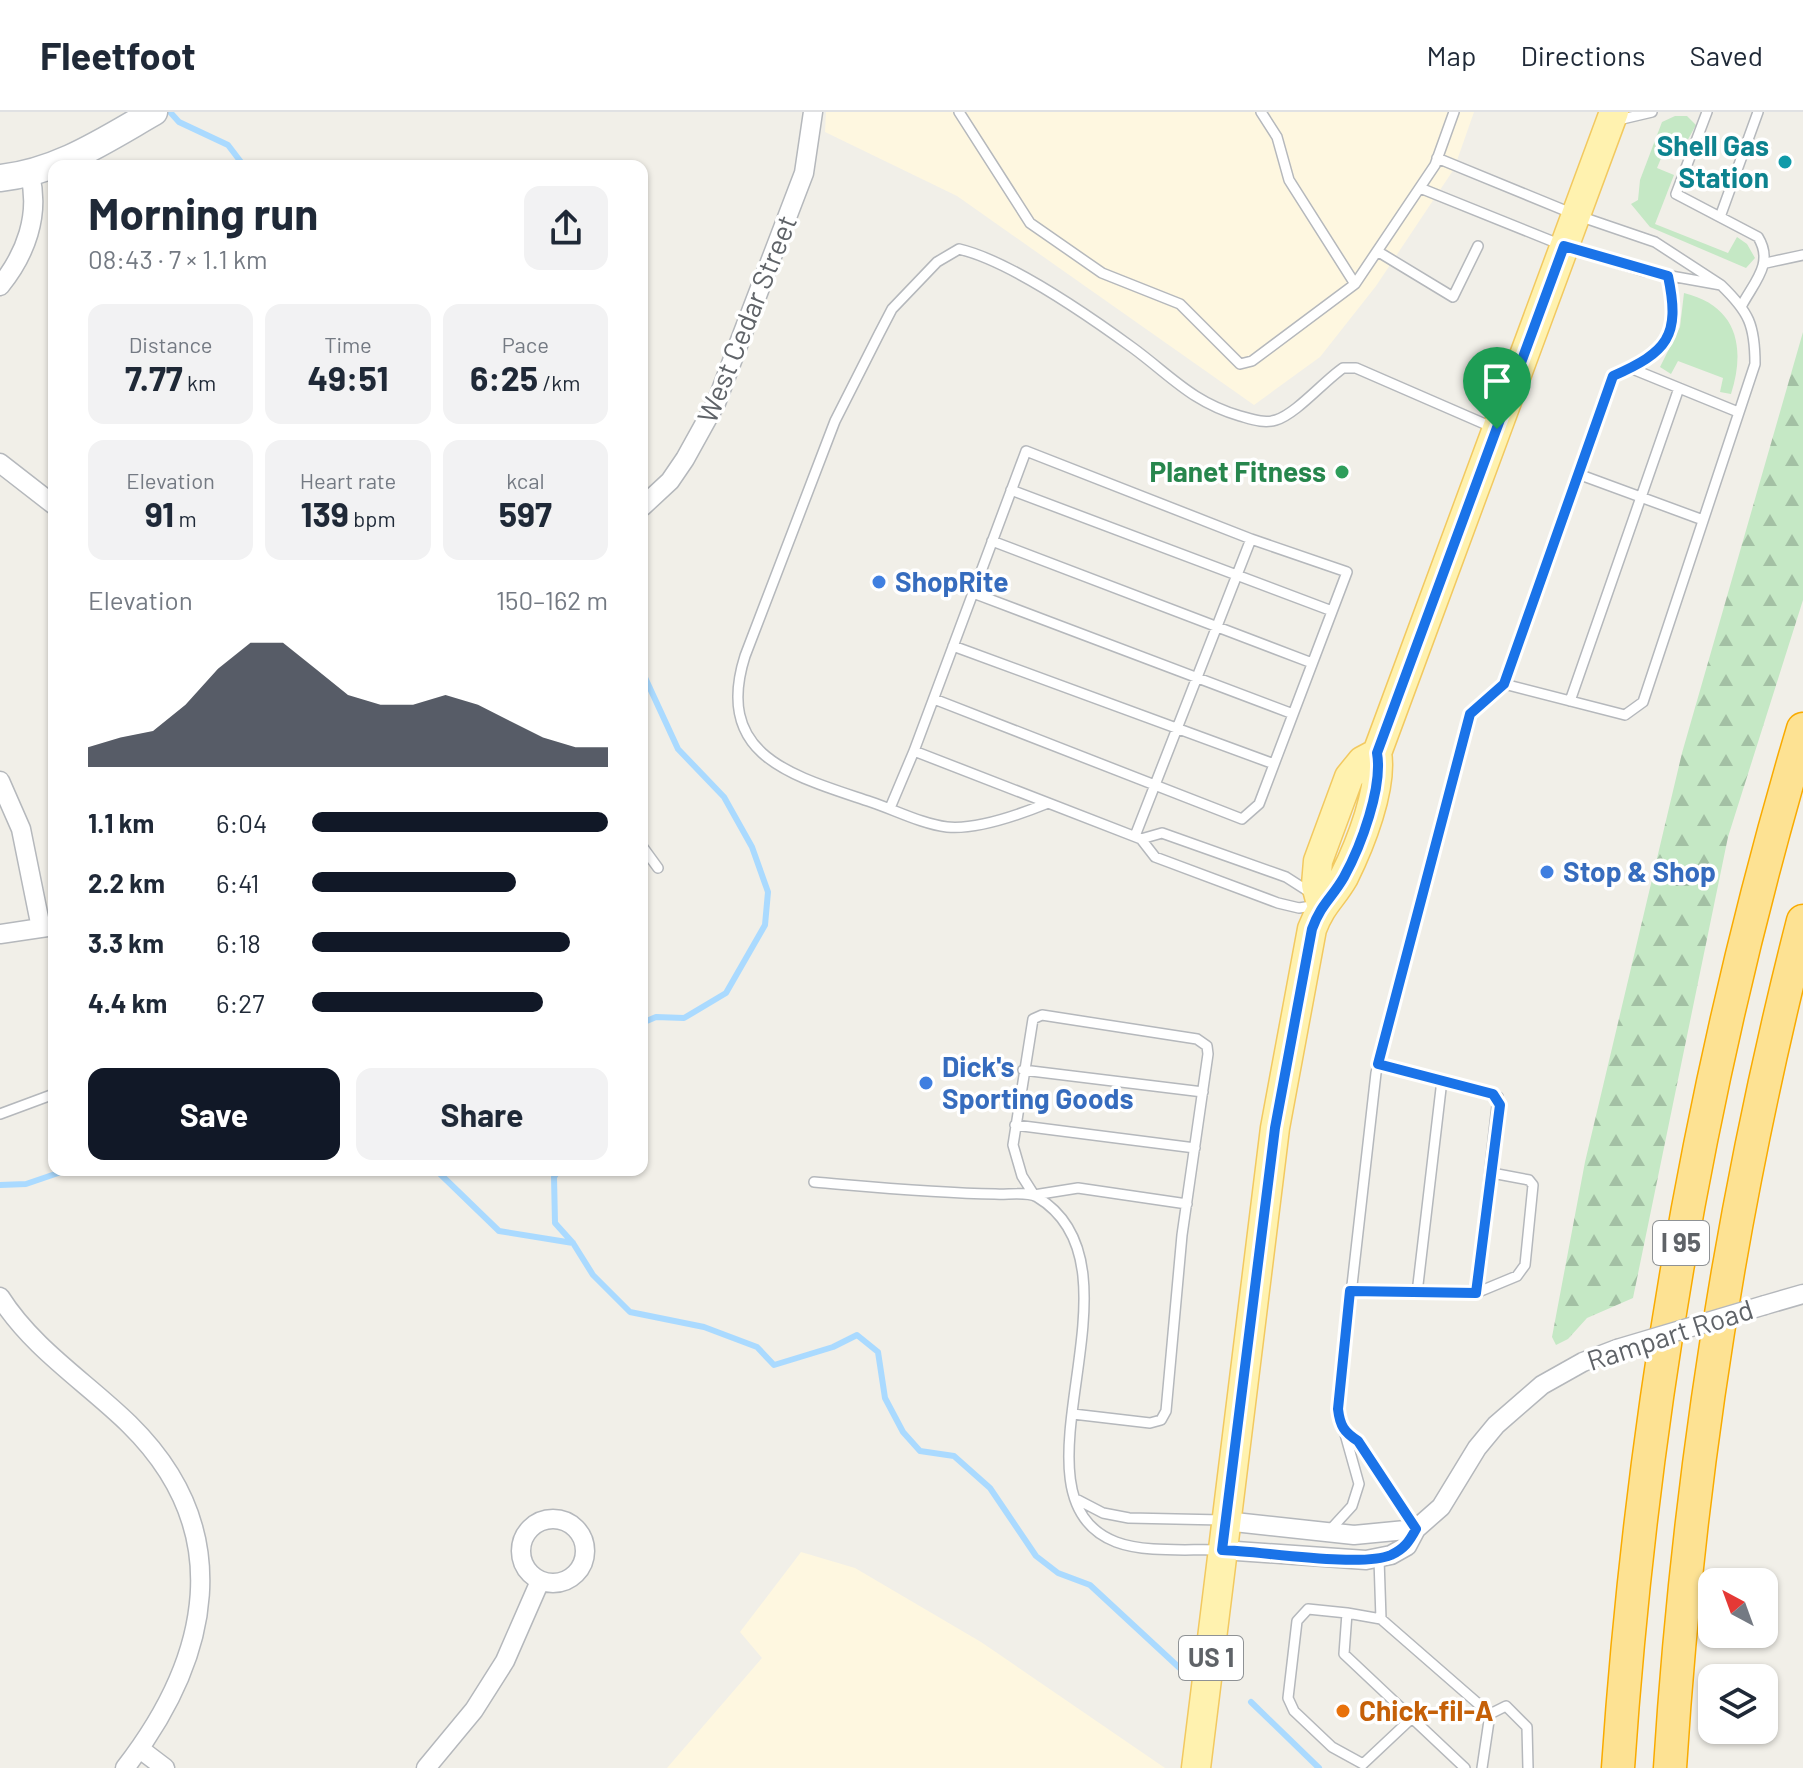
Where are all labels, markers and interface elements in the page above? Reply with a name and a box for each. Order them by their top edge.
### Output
text: Fleetfoot [40,32,196,78]
text: Map [1427,38,1476,72]
text: Directions [1520,38,1646,72]
text: Saved [1690,38,1763,72]
place label: Shell Gas Station [1657,128,1769,194]
marker: Shell Gas Station [1776,153,1794,171]
text: Morning run [88,186,318,239]
button: share [524,186,608,270]
street label: West Cedar Street [689,210,803,427]
text: 08:43 · 7 × 1.1 km [88,243,267,274]
text: Distance [129,331,213,357]
text: Time [324,331,372,357]
text: Pace [502,331,549,357]
pin [1463,347,1531,429]
text: 7.77 [125,357,183,398]
text: 49:51 [307,357,388,398]
text: 6:25 [470,357,538,398]
icon: arrive [1475,359,1519,403]
text: km [183,369,216,395]
text: /km [538,369,581,395]
place label: Planet Fitness [1150,454,1326,488]
marker: Planet Fitness [1333,463,1351,481]
text: Elevation [126,467,215,493]
text: Heart rate [300,467,396,493]
text: kcal [506,467,545,493]
text: 91 [145,493,174,534]
text: 139 [300,493,349,534]
text: 597 [499,493,552,534]
text: m [174,505,197,531]
text: bpm [349,505,396,531]
place label: ShopRite [895,564,1008,598]
marker: ShopRite [870,573,888,591]
text: Elevation [88,584,193,615]
text: 150–162 m [496,584,608,615]
text: 1.1 km [88,807,154,838]
text: 6:04 [216,807,267,838]
place label: Stop & Shop [1563,854,1716,888]
marker: Stop & Shop [1538,863,1556,881]
text: 2.2 km [88,867,165,898]
text: 6:41 [216,867,259,898]
text: 3.3 km [88,927,164,958]
text: 6:18 [216,927,261,958]
text: 4.4 km [88,987,167,1018]
text: 6:27 [216,987,264,1018]
place label: Dick's Sporting Goods [942,1049,1133,1115]
button: Save [88,1068,340,1160]
button: Share [356,1068,608,1160]
marker: Dick's Sporting Goods [917,1074,935,1092]
road number: I 95 [1653,1221,1709,1265]
street label: Rampart Road [1582,1291,1757,1377]
north arrow [1698,1568,1778,1648]
map controls [1698,1568,1778,1744]
road number: US 1 [1179,1636,1243,1680]
button: layers [1698,1664,1778,1744]
place label: Chick-fil-A [1359,1693,1494,1727]
marker: Chick-fil-A [1334,1702,1352,1720]

